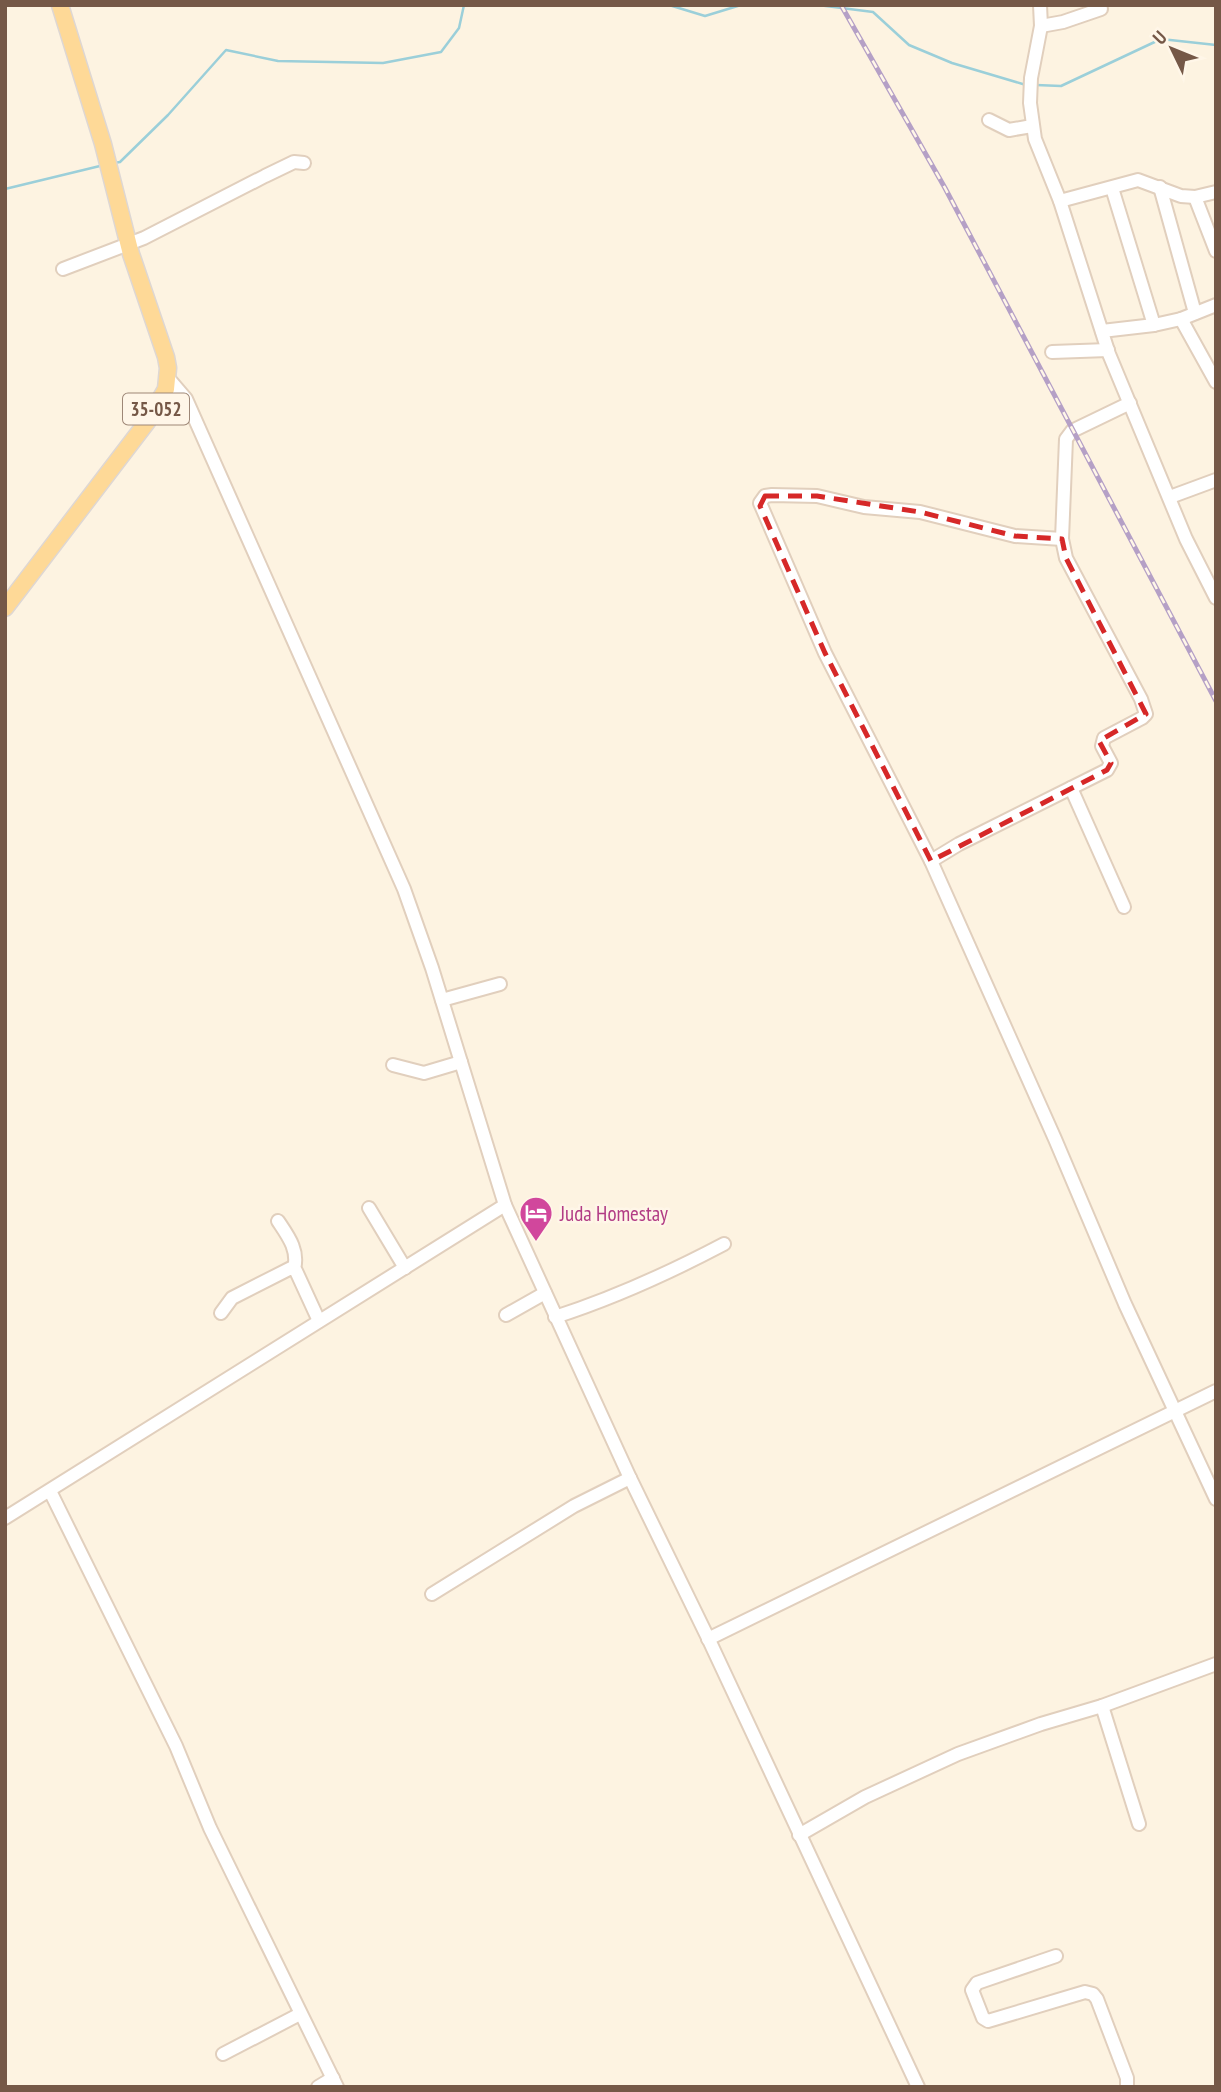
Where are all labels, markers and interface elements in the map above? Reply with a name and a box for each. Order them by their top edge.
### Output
north arrow [1137,14,1207,84]
text: U [1147,26,1172,49]
road number: 35-052 [123,394,189,424]
hotel icon: Juda Homestay [517,1194,555,1243]
place label: Juda Homestay [559,1200,668,1227]

